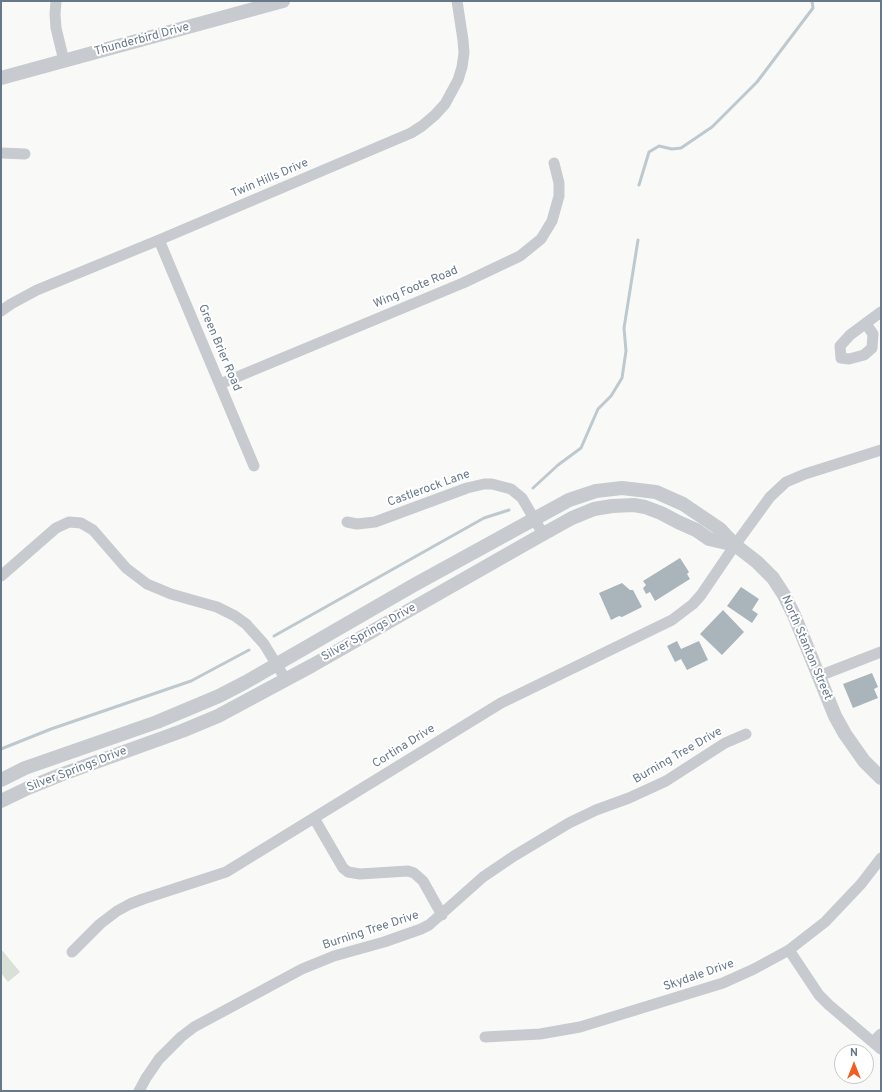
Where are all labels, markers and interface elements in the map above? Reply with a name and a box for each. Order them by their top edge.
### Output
street label: Thunderbird Drive [93,20,191,60]
street label: Twin Hills Drive [229,156,311,202]
street label: Wing Foote Road [372,264,460,312]
street label: Green Brier Road [194,302,244,394]
street label: Castlerock Lane [386,467,472,511]
street label: North Stanton Street [777,594,835,702]
street label: Silver Springs Drive [319,601,419,665]
street label: Cortina Drive [370,722,438,772]
street label: Burning Tree Drive [631,725,725,787]
street label: Silver Springs Drive [25,744,129,796]
street label: Burning Tree Drive [321,909,421,953]
street label: Skydale Drive [662,957,736,995]
north arrow [834,1044,874,1084]
text: N [850,1046,858,1060]

